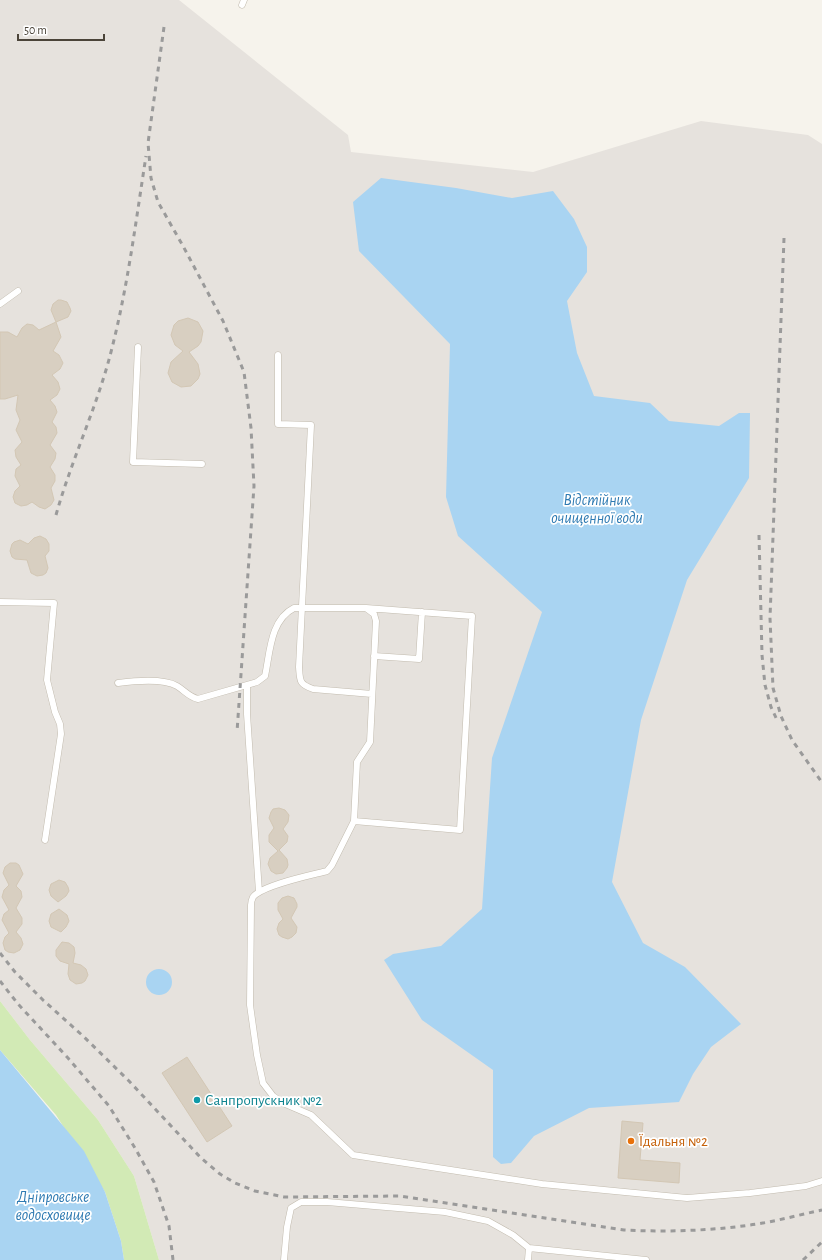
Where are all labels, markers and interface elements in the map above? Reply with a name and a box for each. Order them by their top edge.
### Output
scale bar [18,16,104,42]
text: 50 m [24,24,47,36]
water label: Відстійник очищенної води [551,492,643,526]
place label: Санпропускник №2 [205,1093,322,1108]
marker: Санпропускник №2 [192,1095,202,1105]
place label: Їдальня №2 [639,1133,708,1149]
marker: Їдальня №2 [626,1136,636,1146]
water label: Дніпровське водосховище [16,1189,90,1223]

